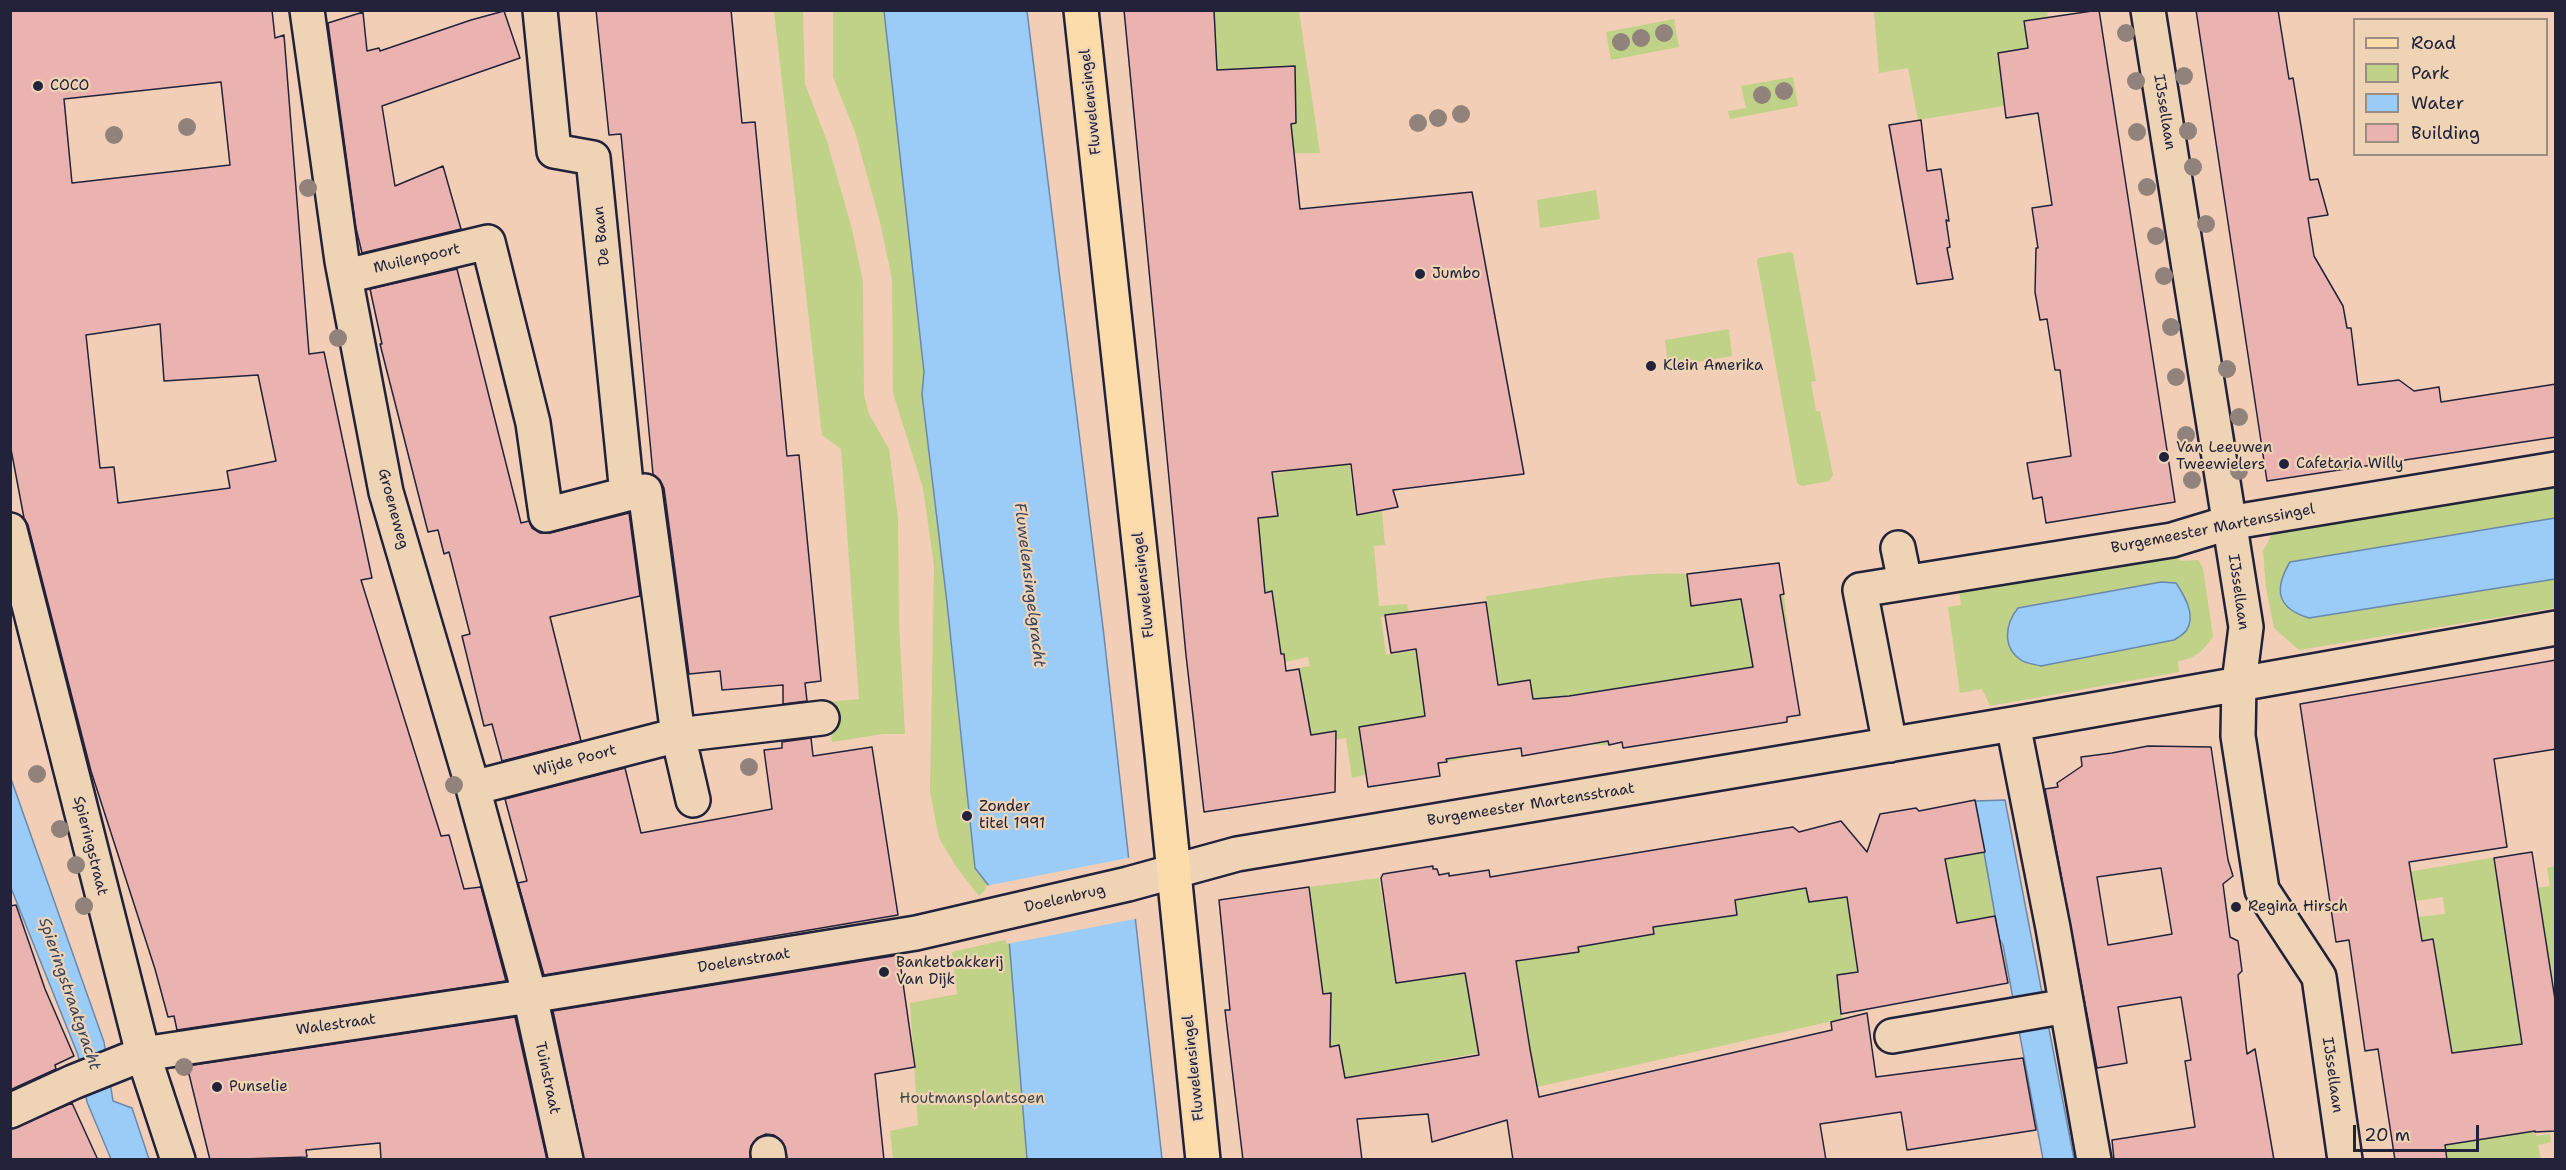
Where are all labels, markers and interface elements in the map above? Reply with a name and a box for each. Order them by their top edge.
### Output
legend [2353,18,2548,156]
text: Road [2411,31,2456,55]
street label: Fluwelensingel [1076,48,1106,156]
text: Park [2411,61,2450,85]
street label: IJssellaan [2149,73,2179,151]
place label: COCO [50,77,89,95]
marker: COCO [31,79,45,93]
text: Water [2411,91,2464,115]
text: Building [2411,121,2480,145]
street label: De Baan [590,205,614,267]
street label: Muilenpoort [372,240,462,278]
place label: Jumbo [1432,265,1480,283]
marker: Jumbo [1413,267,1427,281]
place label: Klein Amerika [1663,357,1763,375]
marker: Klein Amerika [1644,359,1658,373]
place label: Van Leeuwen Tweewielers [2176,439,2272,474]
marker: Van Leeuwen Tweewielers [2157,450,2171,464]
place label: Cafetaria Willy [2296,455,2403,473]
marker: Cafetaria Willy [2277,457,2291,471]
street label: Groeneweg [374,467,412,551]
street label: Burgemeester Martenssingel [2110,500,2316,558]
water label: Fluwelensingelgracht [1009,502,1049,668]
street label: Fluwelensingel [1129,531,1159,639]
street label: IJssellaan [2224,553,2252,631]
street label: Wijde Poort [532,741,618,781]
street label: Burgemeester Martensstraat [1426,780,1636,830]
street label: Spieringstraat [69,794,111,898]
place label: Zonder titel 1991 [979,798,1045,833]
marker: Zonder titel 1991 [960,809,974,823]
street label: Doelenbrug [1023,881,1107,917]
place label: Regina Hirsch [2248,898,2348,916]
marker: Regina Hirsch [2229,900,2243,914]
water label: Spieringstraatgracht [34,915,104,1073]
street label: Doelenstraat [696,945,792,977]
place label: Banketbakkerij Van Dijk [896,954,1003,989]
marker: Banketbakkerij Van Dijk [877,965,891,979]
street label: Walestraat [295,1010,377,1040]
street label: Fluwelensingel [1179,1014,1209,1122]
street label: IJssellaan [2318,1036,2346,1114]
street label: Tuinstraat [531,1040,563,1116]
place label: Punselie [229,1078,288,1096]
marker: Punselie [210,1080,224,1094]
park label: Houtmansplantsoen [900,1090,1044,1108]
scale bar [2356,1113,2482,1151]
text: 20 m [2364,1123,2410,1147]

